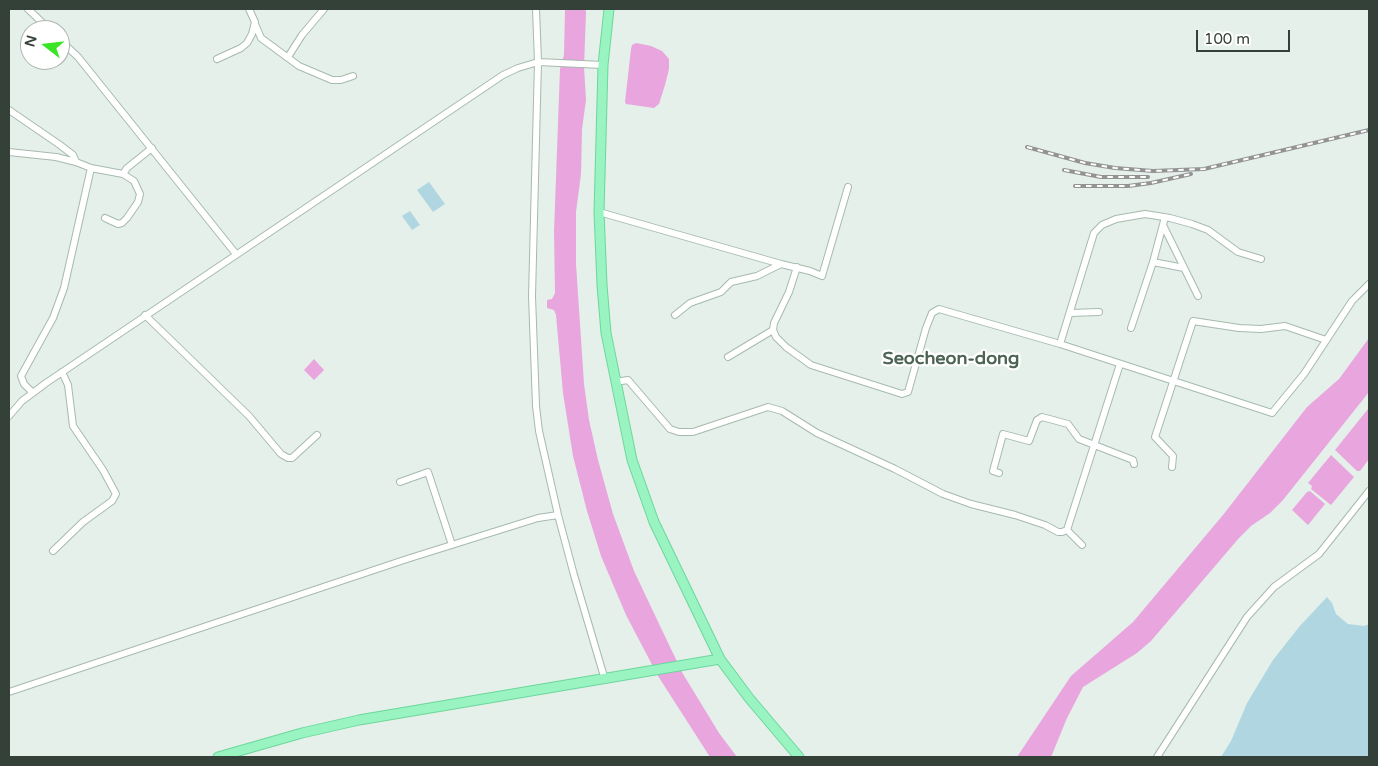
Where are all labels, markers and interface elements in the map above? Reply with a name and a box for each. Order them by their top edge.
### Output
north arrow [20,20,70,70]
scale bar [1198,20,1292,52]
text: 100 m [1204,30,1250,48]
text: N [21,33,41,49]
district label: Seocheon-dong [883,348,1019,370]

